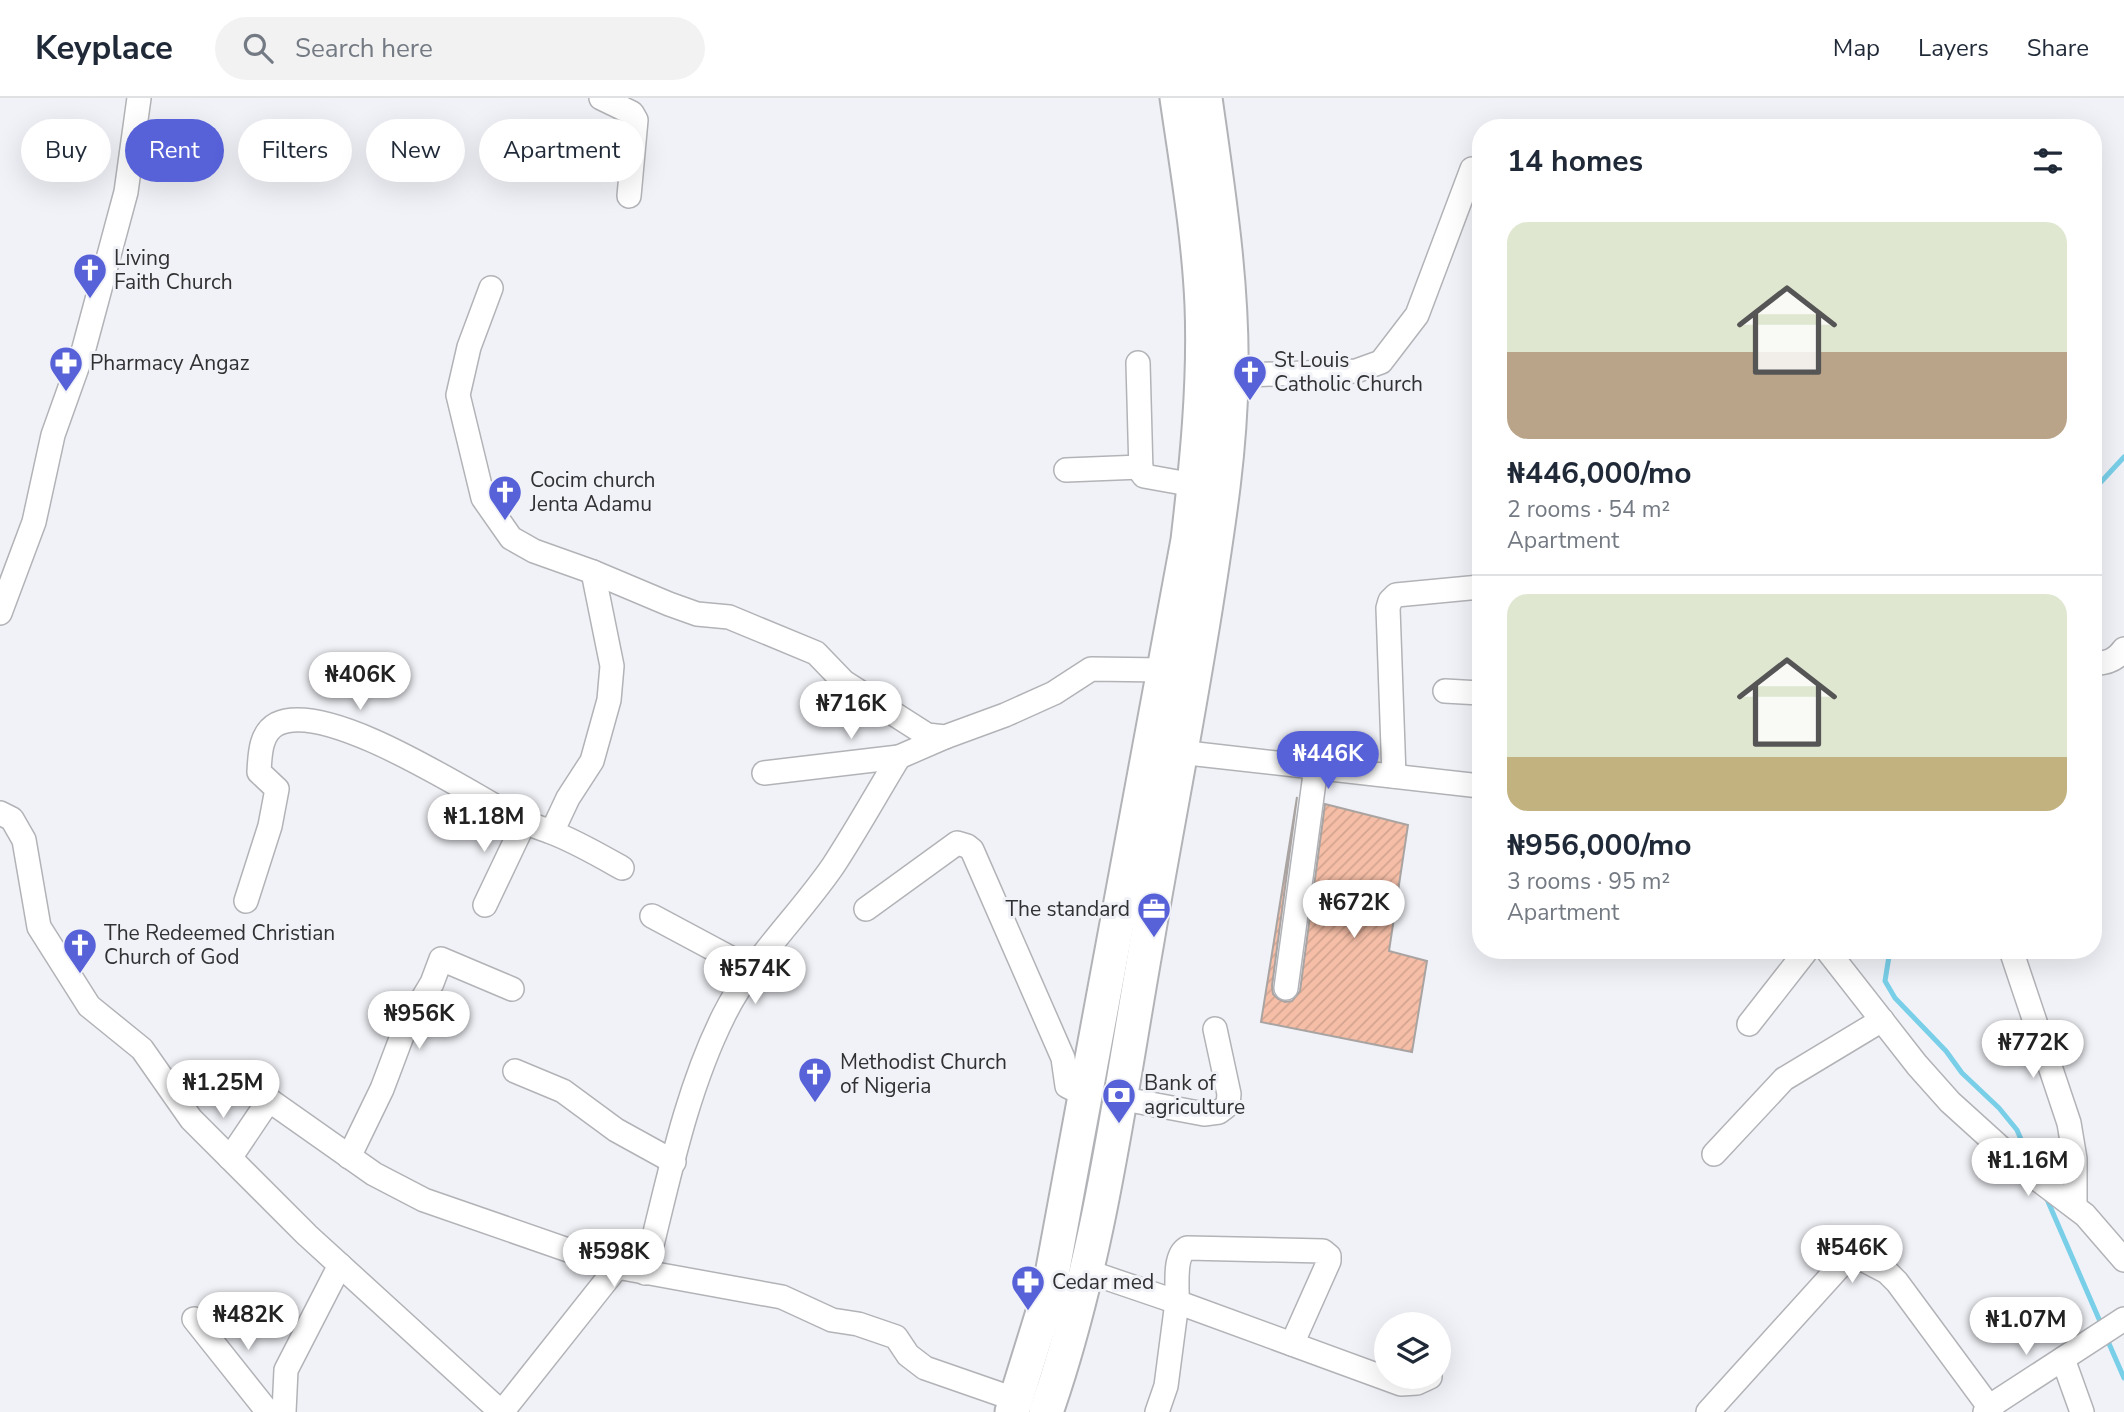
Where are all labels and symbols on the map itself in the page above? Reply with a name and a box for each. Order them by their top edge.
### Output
place label: Living Faith Church [114,244,233,296]
church icon: Living Faith Church [71,251,109,300]
pharmacy icon: Pharmacy Angaz [47,344,85,393]
place label: St Louis Catholic Church [1274,346,1423,398]
place label: Pharmacy Angaz [90,349,250,377]
church icon: St Louis Catholic Church [1231,353,1269,402]
place label: Cocim church Jenta Adamu [529,466,656,518]
church icon: Cocim church Jenta Adamu [486,473,524,522]
pin: ₦406K [311,652,409,712]
pin: ₦716K [802,682,900,741]
pin: ₦446K [1279,732,1377,791]
pin: ₦1.18M [427,794,541,854]
pin: ₦672K [1305,880,1403,940]
office icon: The standard [1135,890,1173,939]
place label: The standard [1005,895,1130,923]
place label: The Redeemed Christian Church of God [104,919,335,971]
church icon: The Redeemed Christian Church of God [61,926,99,975]
pin: ₦574K [706,946,804,1006]
pin: ₦956K [370,992,468,1051]
pin: ₦772K [1984,1020,2082,1080]
place label: Methodist Church of Nigeria [840,1048,1007,1100]
church icon: Methodist Church of Nigeria [796,1055,834,1104]
pin: ₦1.25M [166,1060,280,1120]
place label: Bank of agriculture [1144,1069,1245,1121]
bank icon: Bank of agriculture [1100,1076,1138,1125]
pin: ₦1.16M [1971,1138,2085,1198]
pin: ₦546K [1803,1226,1901,1285]
pin: ₦598K [565,1230,663,1289]
pharmacy icon: Cedar med [1009,1263,1047,1312]
place label: Cedar med [1052,1268,1154,1296]
pin: ₦482K [199,1292,297,1352]
pin: ₦1.07M [1969,1298,2083,1357]

